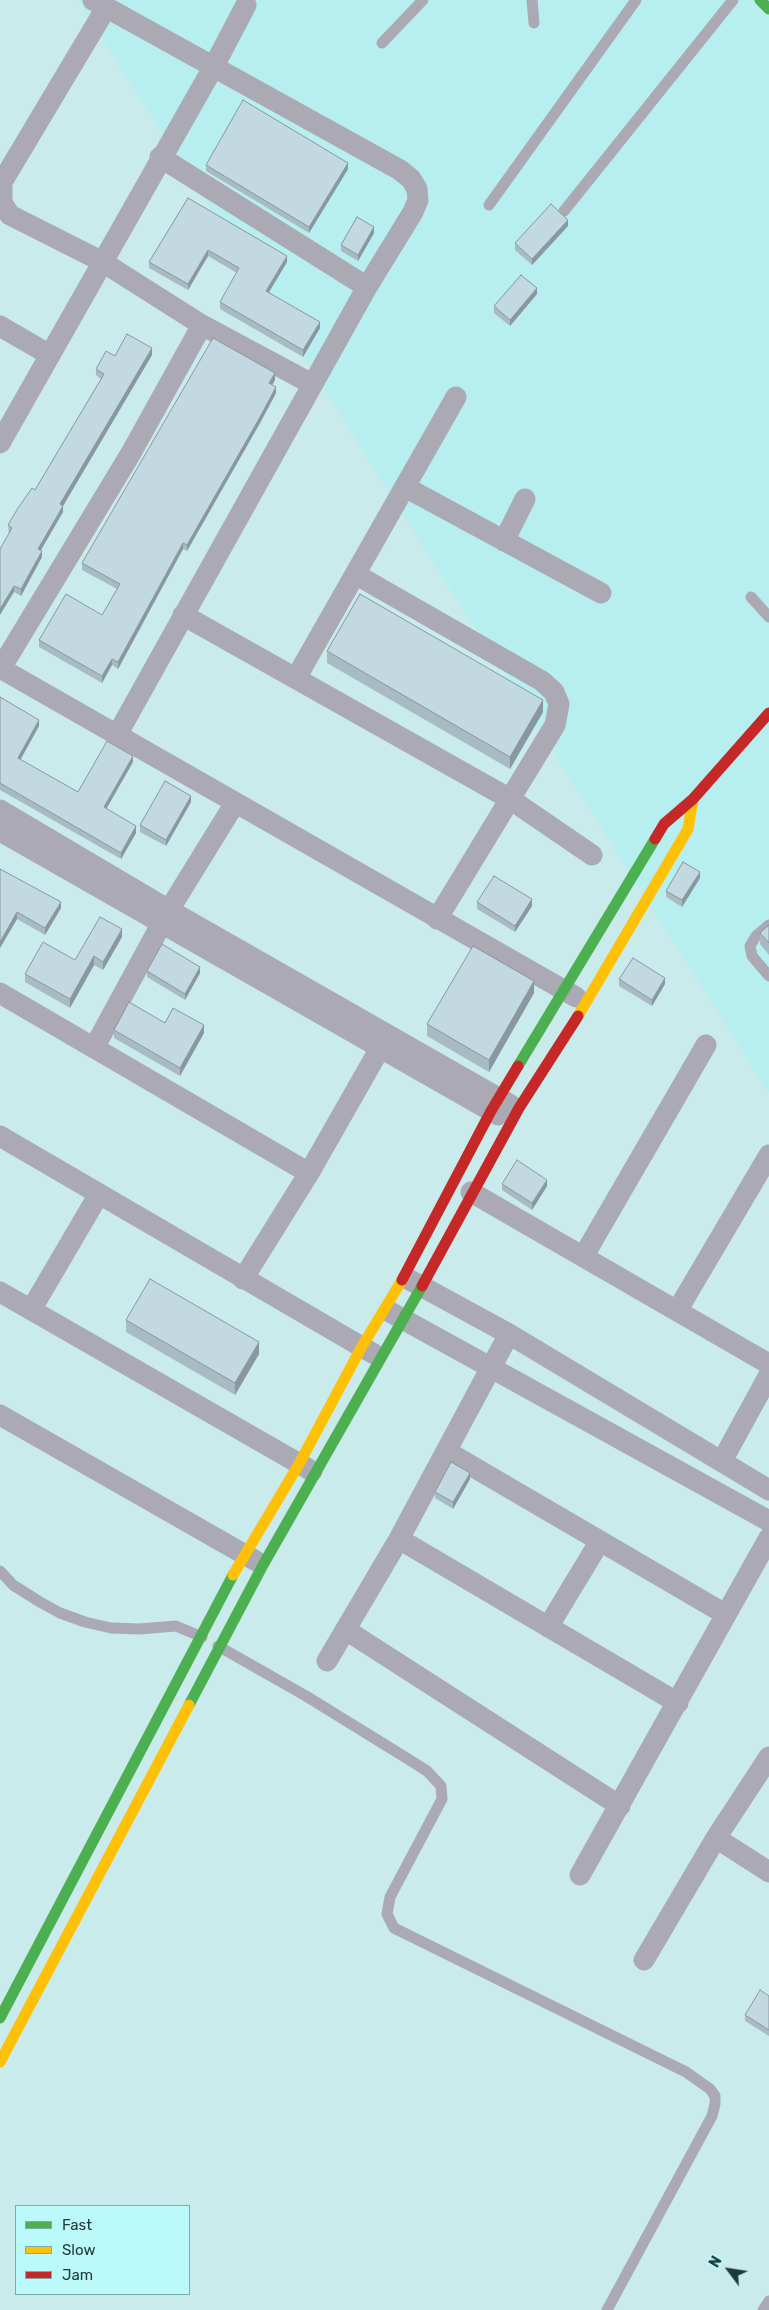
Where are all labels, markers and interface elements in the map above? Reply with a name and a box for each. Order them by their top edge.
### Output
legend [15,2205,190,2295]
text: Fast [62,2216,92,2234]
text: Slow [62,2241,95,2259]
north arrow [704,2245,754,2295]
text: N [706,2253,726,2271]
text: Jam [62,2266,93,2284]

